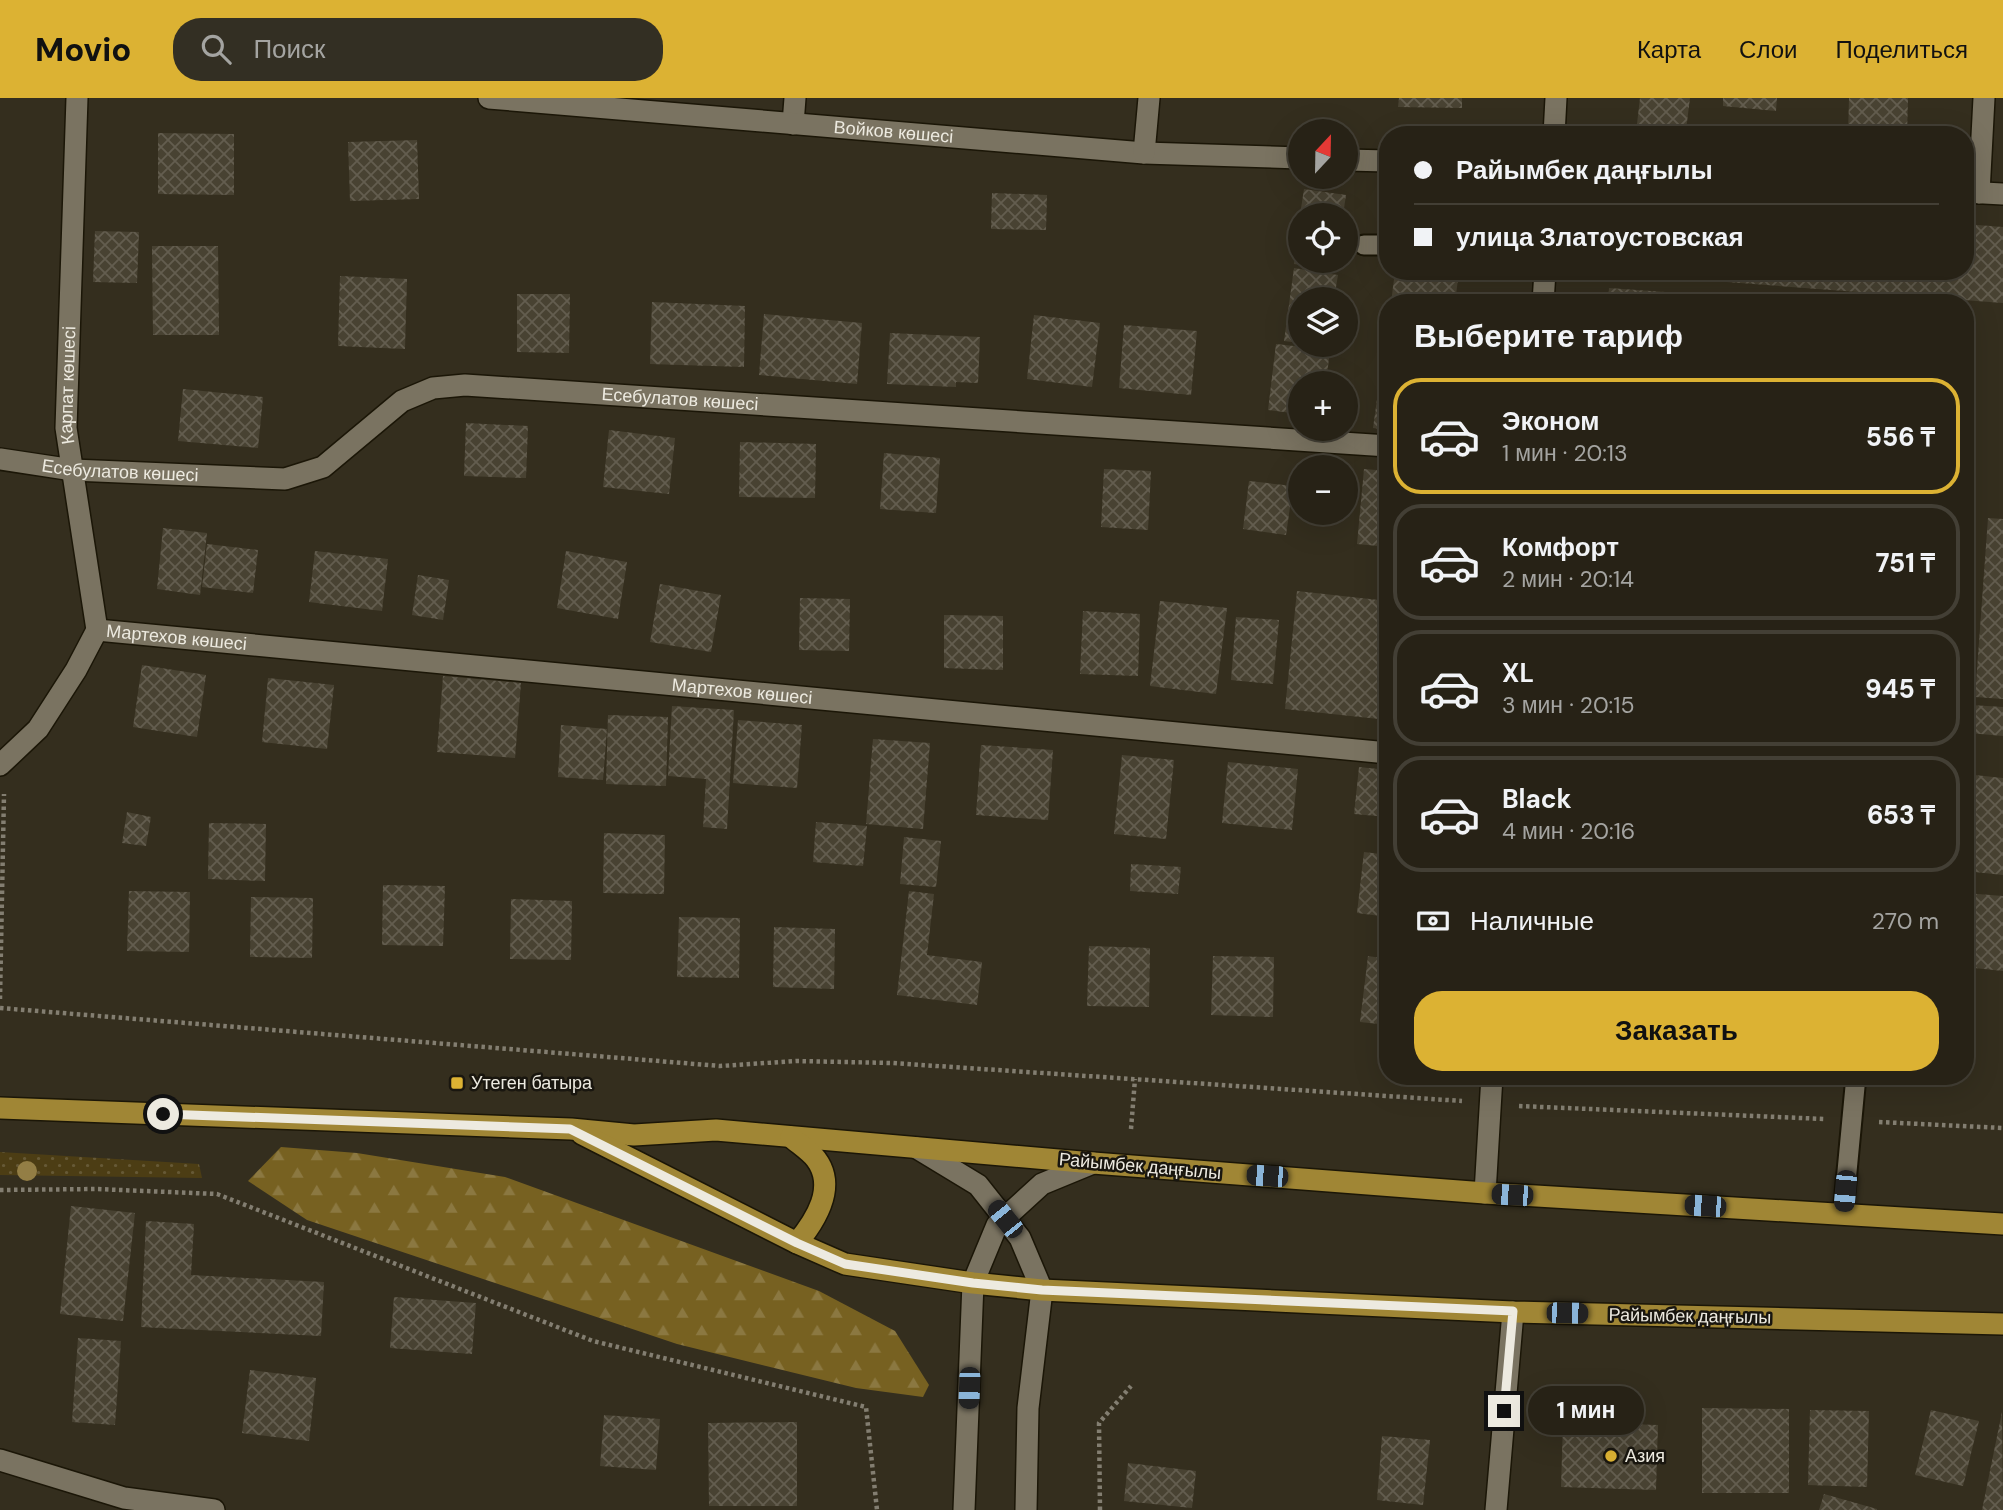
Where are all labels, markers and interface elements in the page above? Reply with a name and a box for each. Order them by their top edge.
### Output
search box [173,18,663,81]
text: Movio [35,28,131,71]
icon: search [197,30,235,68]
text: Поиск [253,32,325,66]
text: Карта [1637,34,1701,65]
text: Слои [1739,34,1797,65]
text: Поделиться [1835,34,1968,65]
street label: Войков көшесі [833,115,954,149]
north arrow [1288,119,1358,189]
map controls [1288,119,1358,525]
text: Райымбек даңғылы [1456,153,1713,187]
button: locate [1288,203,1358,273]
text: улица Златоустовская [1456,220,1744,254]
button: layers [1288,287,1358,357]
text: Выберите тариф [1414,315,1683,357]
street label: Карпат көшесі [53,326,81,446]
button: + [1288,371,1358,441]
street label: Есебулатов көшесі [601,382,759,416]
text: Эконом [1502,404,1600,438]
icon: car [1418,405,1481,468]
text: 556 ₸ [1866,420,1935,454]
text: 1 мин · 20:13 [1502,438,1628,468]
street label: Есебулатов көшесі [40,453,199,487]
button: − [1288,455,1358,525]
text: Комфорт [1502,530,1619,564]
icon: car [1418,531,1481,594]
text: 751 ₸ [1876,546,1935,580]
text: 2 мин · 20:14 [1502,564,1634,594]
street label: Мартехов көшесі [105,619,248,656]
text: XL [1502,656,1534,690]
icon: car [1418,657,1481,720]
text: 945 ₸ [1865,672,1935,706]
street label: Мартехов көшесі [671,673,813,710]
text: 3 мин · 20:15 [1502,690,1634,720]
text: Black [1502,782,1572,816]
icon: car [1418,783,1481,846]
text: 653 ₸ [1867,798,1935,832]
text: 4 мин · 20:16 [1502,816,1635,846]
icon: cash [1414,902,1452,940]
text: Наличные [1470,904,1594,938]
text: 270 m [1872,906,1939,936]
button: Заказать [1414,991,1939,1071]
place label: Утеген батыра [471,1071,593,1095]
marker: Утеген батыра [449,1075,465,1091]
route start [147,1098,179,1130]
street label: Райымбек даңғылы [1058,1147,1222,1185]
car [1246,1164,1289,1188]
car [1833,1169,1858,1213]
car [1491,1183,1534,1207]
car [1684,1194,1727,1218]
car [984,1196,1027,1242]
car [1546,1302,1589,1324]
street label: Райымбек даңғылы [1608,1303,1772,1329]
car [958,1367,981,1409]
callout: 1 мин [1528,1386,1644,1436]
route end [1488,1395,1520,1427]
text: 1 мин [1557,1395,1615,1425]
place label: Азия [1625,1444,1665,1468]
marker: Азия [1603,1448,1619,1464]

